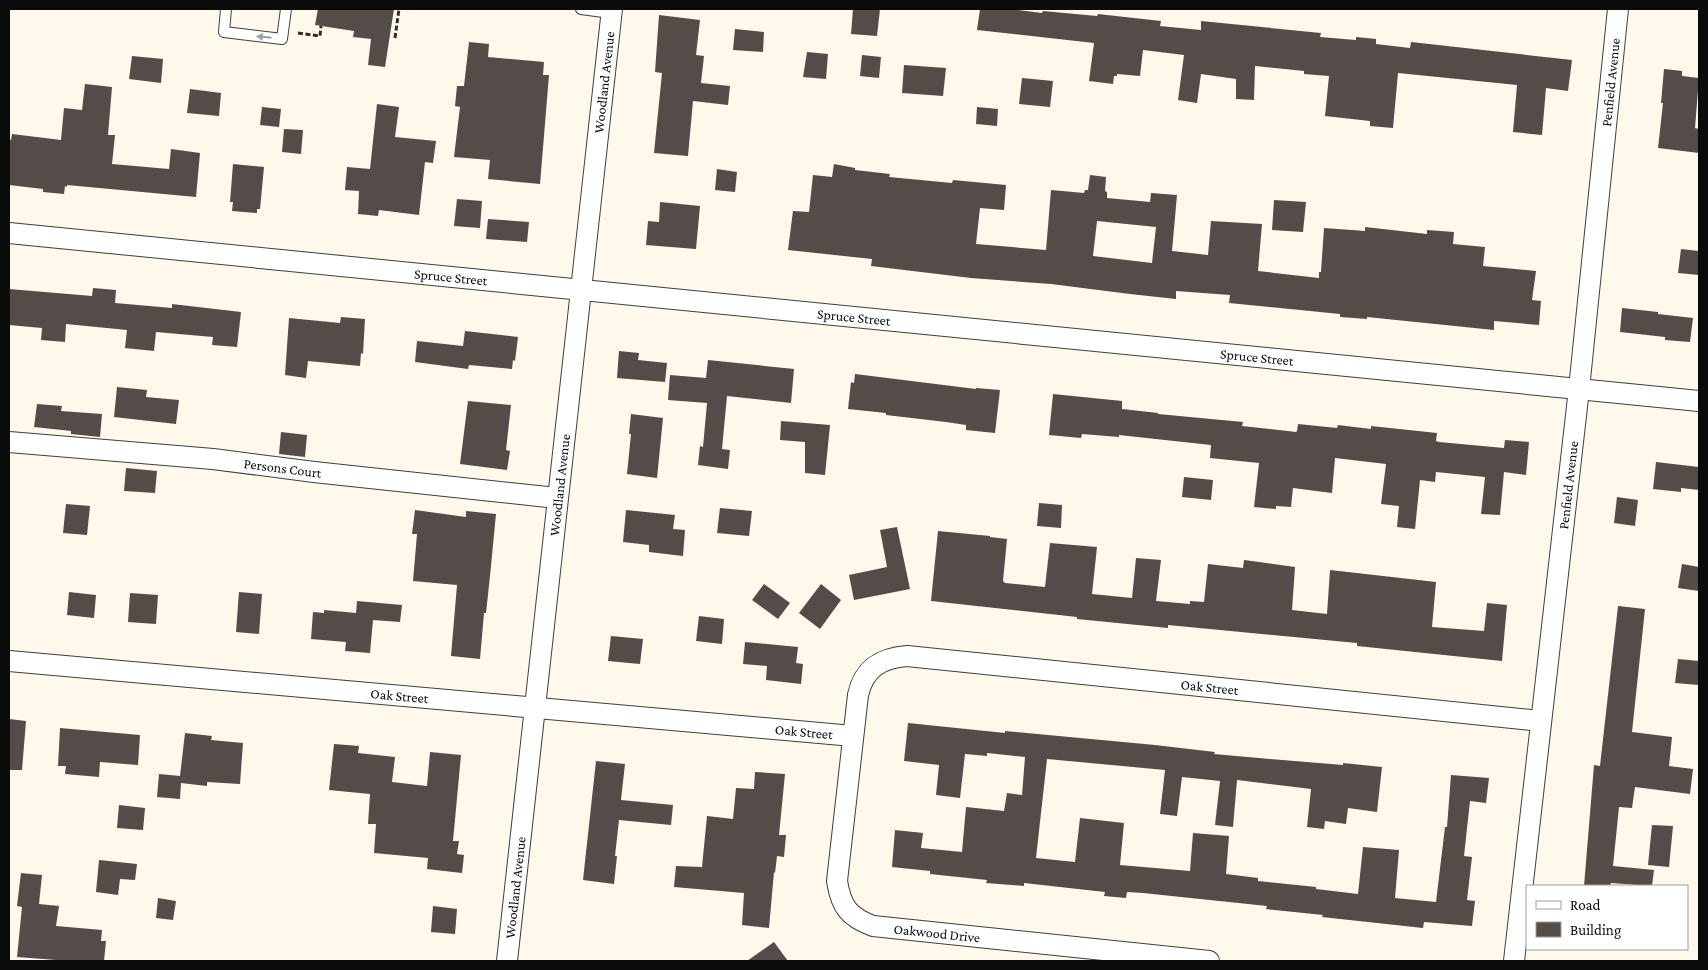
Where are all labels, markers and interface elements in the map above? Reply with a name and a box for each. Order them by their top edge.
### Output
street label: Woodland Avenue [590,30,617,134]
one-way arrow [255,33,271,41]
street label: Penfield Avenue [1598,37,1623,127]
street label: Spruce Street [413,265,489,289]
street label: Spruce Street [816,305,892,329]
street label: Spruce Street [1219,345,1295,369]
street label: Woodland Avenue [546,433,573,537]
street label: Penfield Avenue [1555,440,1581,530]
street label: Persons Court [243,455,323,481]
street label: Oak Street [1180,676,1240,698]
street label: Oak Street [370,685,429,706]
street label: Oak Street [774,721,834,742]
street label: Woodland Avenue [502,836,529,939]
legend [1526,885,1688,950]
text: Road [1570,897,1601,913]
street label: Oakwood Drive [893,921,981,945]
text: Building [1570,922,1621,939]

